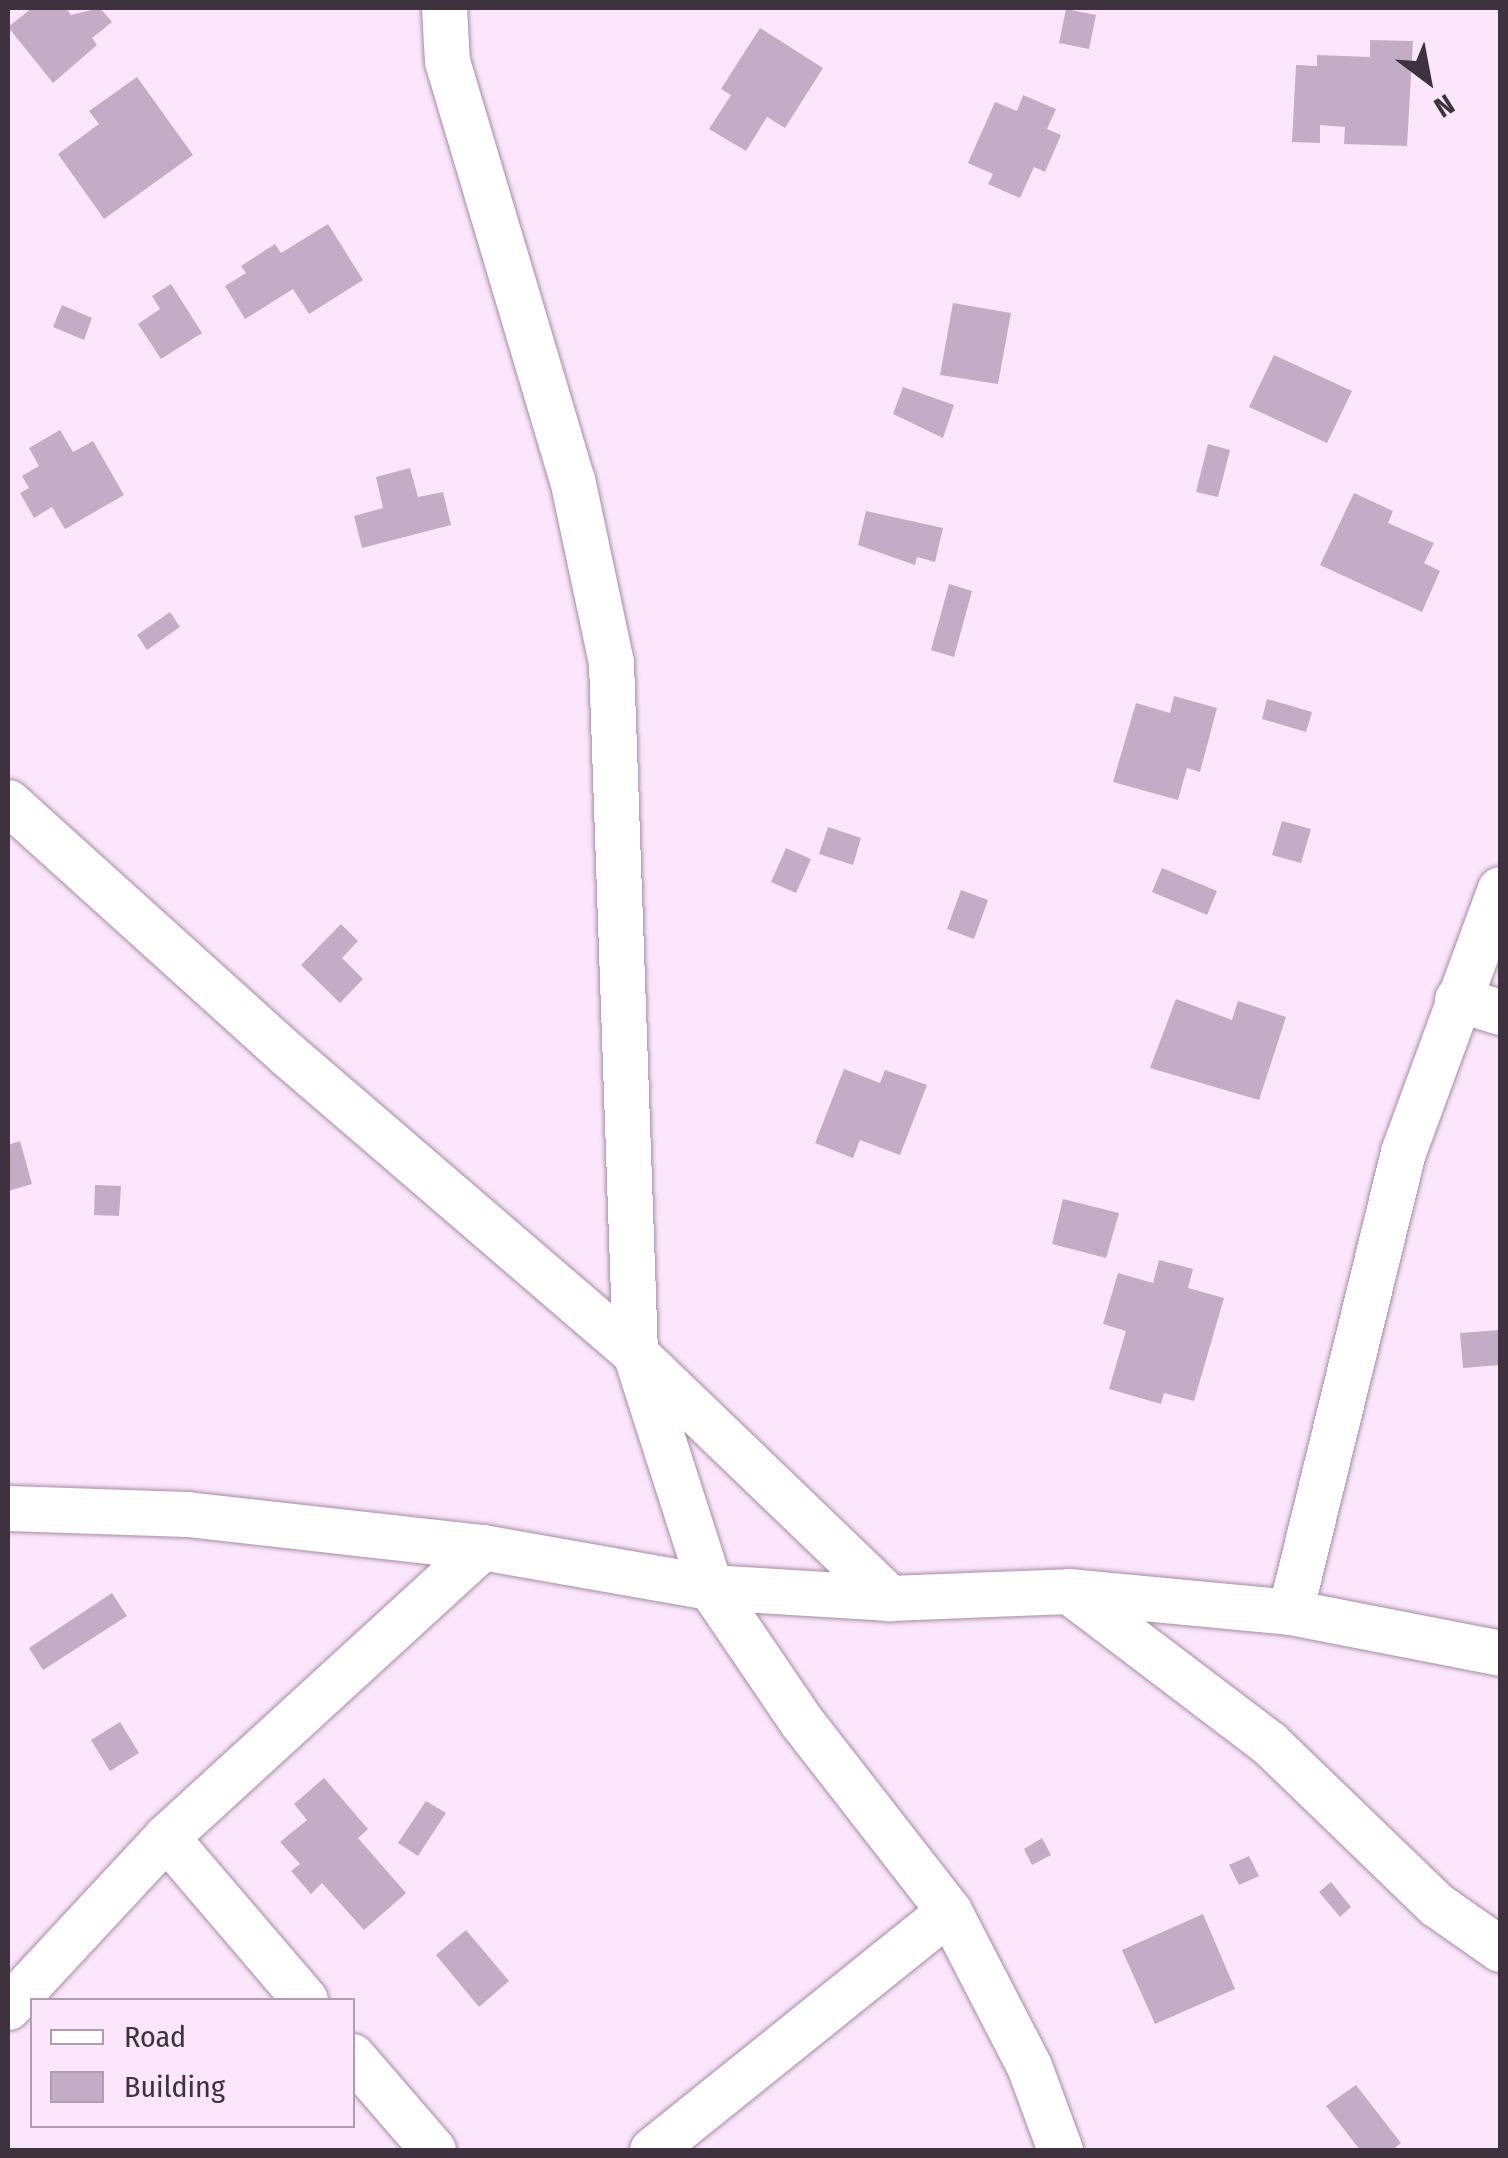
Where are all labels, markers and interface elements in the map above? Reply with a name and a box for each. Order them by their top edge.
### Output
north arrow [1378,30,1478,130]
text: N [1428,87,1460,124]
legend [30,1998,355,2128]
text: Road [124,2019,186,2055]
text: Building [124,2069,225,2105]

